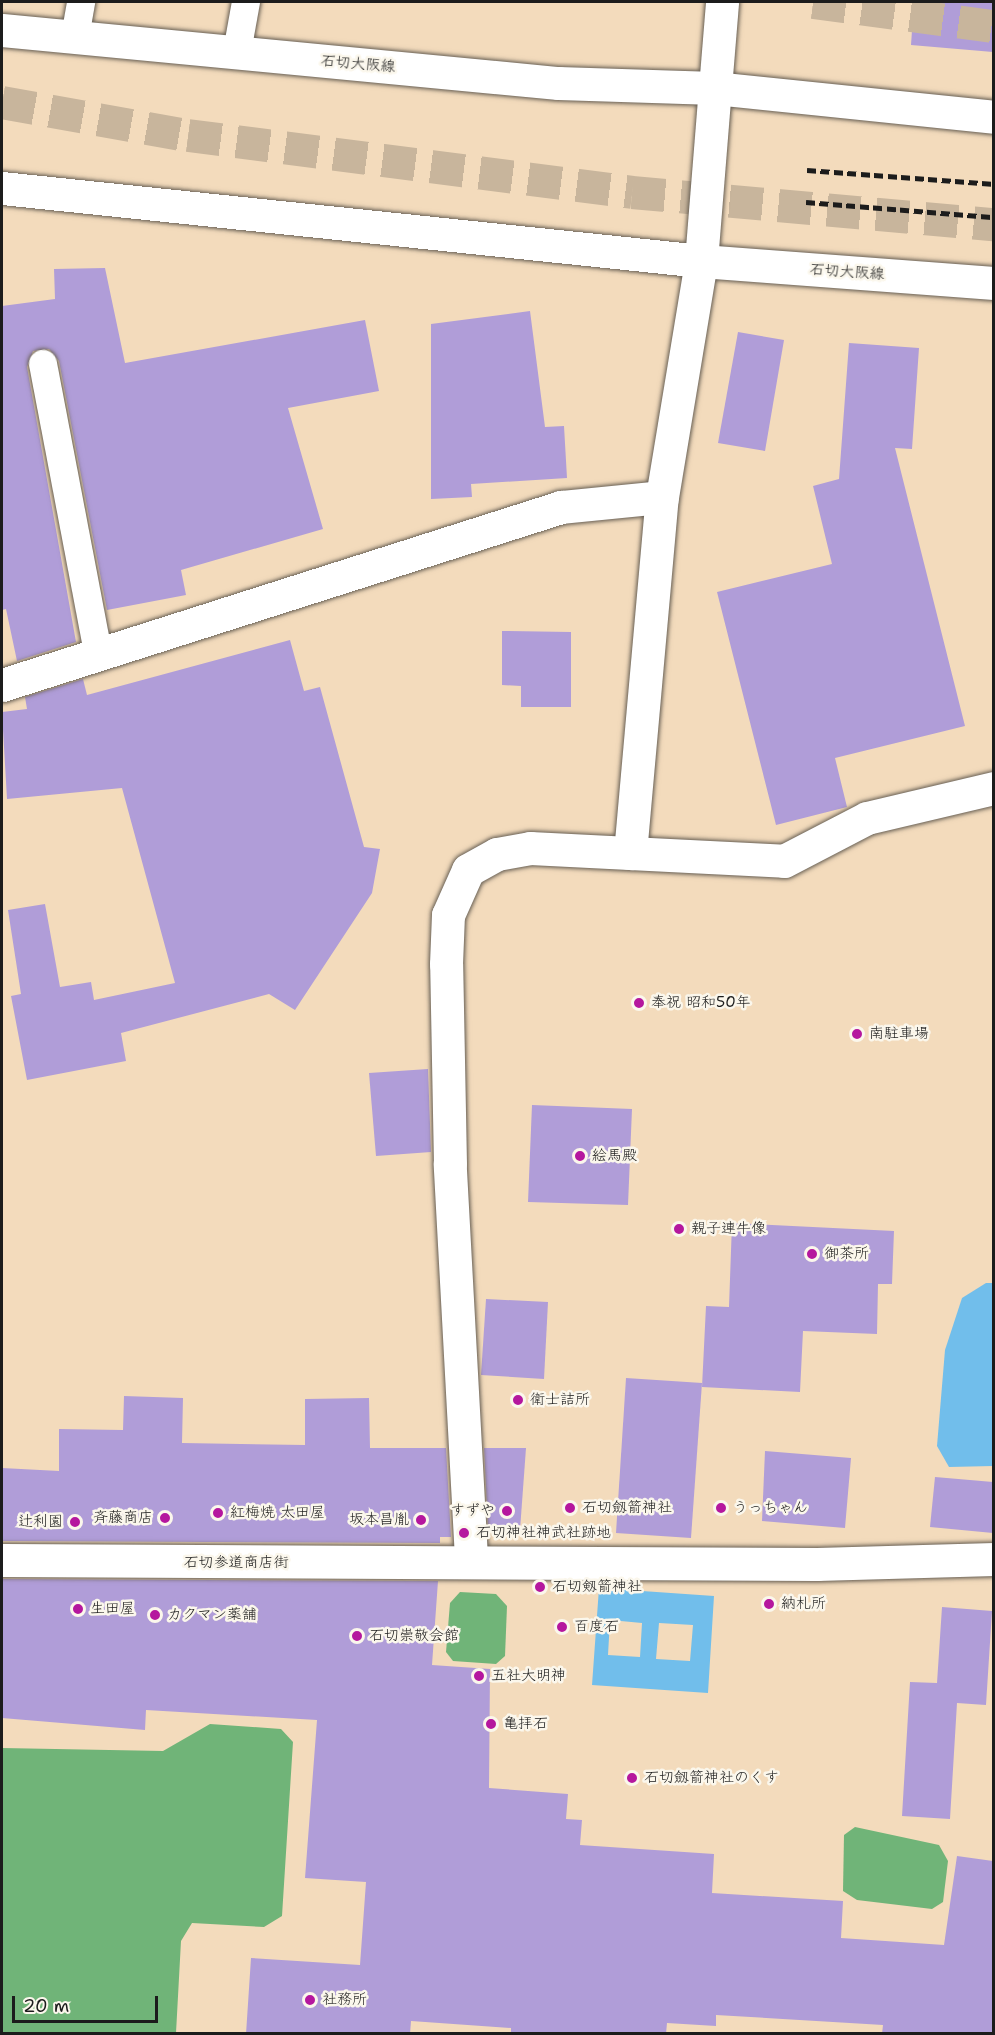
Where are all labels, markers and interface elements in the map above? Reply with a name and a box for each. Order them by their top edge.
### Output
street label: 石切大阪線 [320,52,396,76]
street label: 石切大阪線 [809,260,885,284]
place label: 奉祝 昭和50年 [651,994,751,1012]
marker: 奉祝 昭和50年 [632,996,646,1010]
place label: 南駐車場 [869,1025,929,1043]
marker: 南駐車場 [850,1027,864,1041]
place label: 絵馬殿 [592,1147,637,1165]
marker: 絵馬殿 [573,1149,587,1163]
place label: 親子連牛像 [691,1220,766,1238]
marker: 親子連牛像 [672,1222,686,1236]
place label: 御茶所 [824,1245,869,1263]
marker: 御茶所 [805,1247,819,1261]
place label: 衛士詰所 [530,1391,590,1409]
marker: 衛士詰所 [511,1393,525,1407]
place label: 石切劔箭神社 [582,1499,672,1517]
place label: うっちゃん [733,1499,808,1517]
marker: 石切劔箭神社 [563,1501,577,1515]
marker: うっちゃん [714,1501,728,1515]
place label: すずや [450,1502,495,1520]
place label: 紅梅焼 太田屋 [230,1504,325,1522]
marker: すずや [500,1504,514,1518]
marker: 紅梅焼 太田屋 [211,1506,225,1520]
place label: 斉藤商店 [93,1509,153,1527]
marker: 斉藤商店 [158,1511,172,1525]
place label: 坂本昌胤 [349,1511,409,1529]
place label: 辻利園 [18,1513,63,1531]
marker: 坂本昌胤 [414,1513,428,1527]
marker: 辻利園 [68,1515,82,1529]
place label: 石切神社神武社跡地 [476,1524,611,1542]
marker: 石切神社神武社跡地 [457,1526,471,1540]
street label: 石切参道商店街 [184,1554,288,1572]
place label: 石切剱箭神社 [552,1578,642,1596]
marker: 石切剱箭神社 [533,1580,547,1594]
place label: 納札所 [781,1595,826,1613]
marker: 納札所 [762,1597,776,1611]
place label: 生田屋 [90,1600,135,1618]
marker: 生田屋 [71,1602,85,1616]
place label: カクマン薬舗 [167,1606,257,1624]
marker: カクマン薬舗 [148,1608,162,1622]
place label: 百度石 [574,1618,619,1636]
marker: 百度石 [555,1620,569,1634]
place label: 石切崇敬会館 [369,1627,459,1645]
marker: 石切崇敬会館 [350,1629,364,1643]
place label: 五社大明神 [491,1667,566,1685]
marker: 五社大明神 [472,1669,486,1683]
place label: 亀拝石 [503,1715,548,1733]
marker: 亀拝石 [484,1717,498,1731]
place label: 石切劔箭神社のくす [644,1769,779,1787]
marker: 石切劔箭神社のくす [625,1771,639,1785]
scale bar [15,1984,160,2022]
place label: 社務所 [322,1991,367,2009]
marker: 社務所 [303,1993,317,2007]
text: 20 m [23,1994,69,2018]

